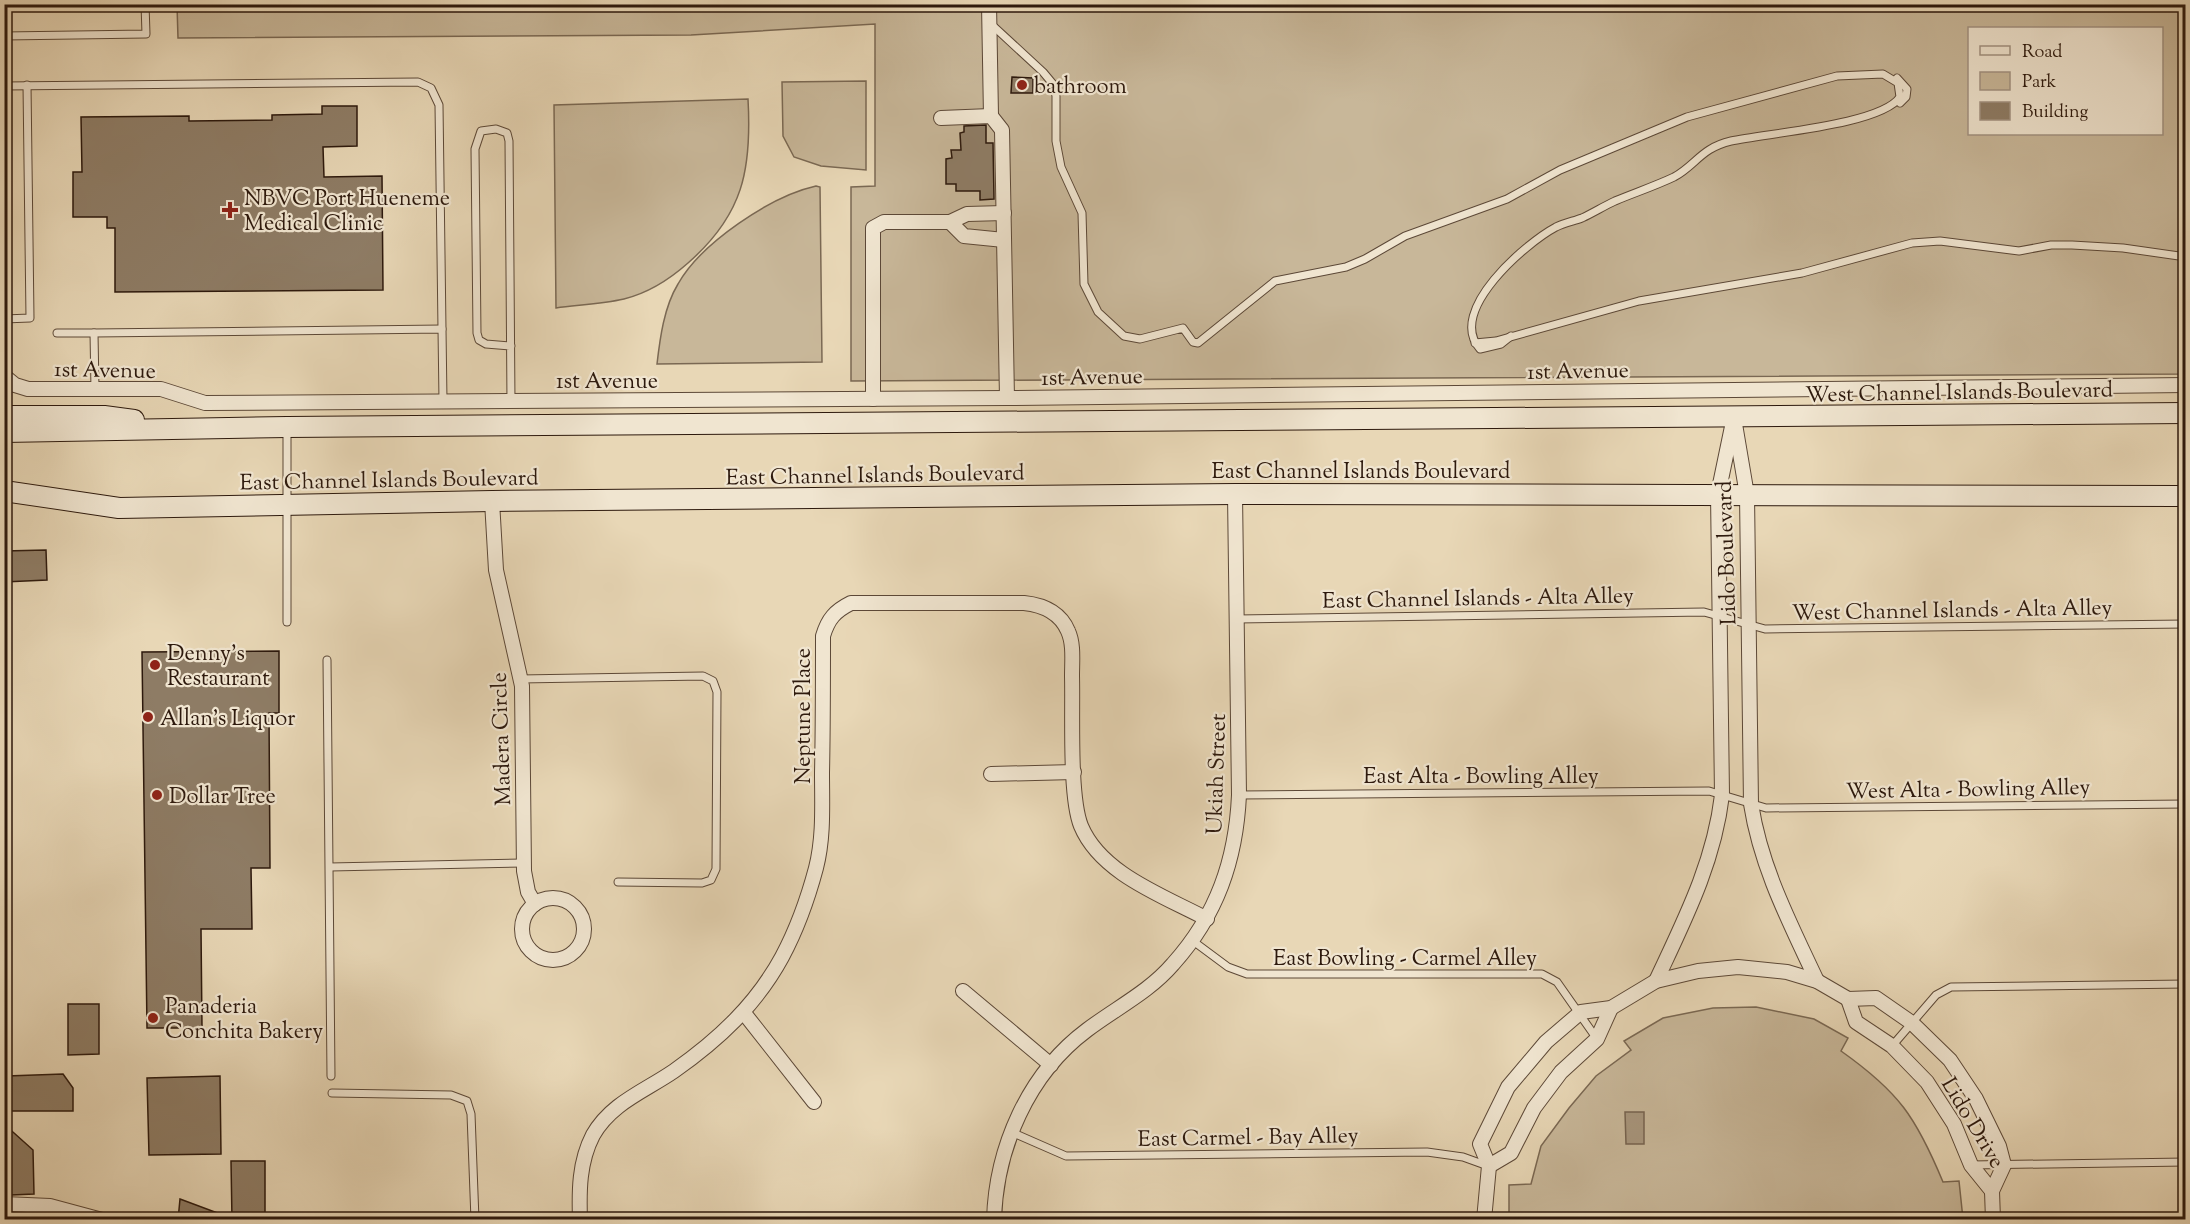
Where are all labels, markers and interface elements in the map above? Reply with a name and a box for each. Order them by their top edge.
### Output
legend [1968,27,2163,135]
text: Road [2022,40,2062,66]
text: Park [2022,70,2057,96]
place label: bathroom [1034,72,1127,104]
marker: bathroom [1015,78,1029,92]
text: Building [2022,100,2088,126]
place label: NBVC Port Hueneme Medical Clinic [244,184,450,241]
marker: NBVC Port Hueneme Medical Clinic [221,201,239,219]
street label: 1st Avenue [54,355,156,389]
street label: 1st Avenue [1527,356,1629,390]
street label: 1st Avenue [1041,362,1143,396]
street label: 1st Avenue [556,367,658,399]
street label: West Channel Islands Boulevard [1805,375,2113,413]
street label: East Channel Islands Boulevard [1212,457,1510,489]
street label: East Channel Islands Boulevard [725,458,1025,496]
street label: East Channel Islands Boulevard [239,463,539,501]
street label: Lido Boulevard [1709,480,1747,626]
street label: East Channel Islands - Alta Alley [1322,581,1634,619]
street label: West Channel Islands - Alta Alley [1791,593,2113,631]
place label: Denny's Restaurant [167,639,270,696]
street label: Neptune Place [789,648,821,784]
marker: Denny's Restaurant [148,658,162,672]
street label: Madera Circle [485,672,521,806]
place label: Allan's Liquor [160,704,296,736]
marker: Allan's Liquor [141,710,155,724]
street label: Ukiah Street [1200,713,1236,835]
street label: East Alta - Bowling Alley [1363,762,1599,794]
street label: West Alta - Bowling Alley [1845,773,2091,809]
place label: Dollar Tree [169,782,276,814]
marker: Dollar Tree [150,788,164,802]
street label: East Bowling - Carmel Alley [1273,944,1537,976]
place label: Panaderia Conchita Bakery [165,992,323,1049]
marker: Panaderia Conchita Bakery [146,1011,160,1025]
street label: Lido Drive [1932,1072,2011,1175]
street label: East Carmel - Bay Alley [1137,1121,1359,1157]

